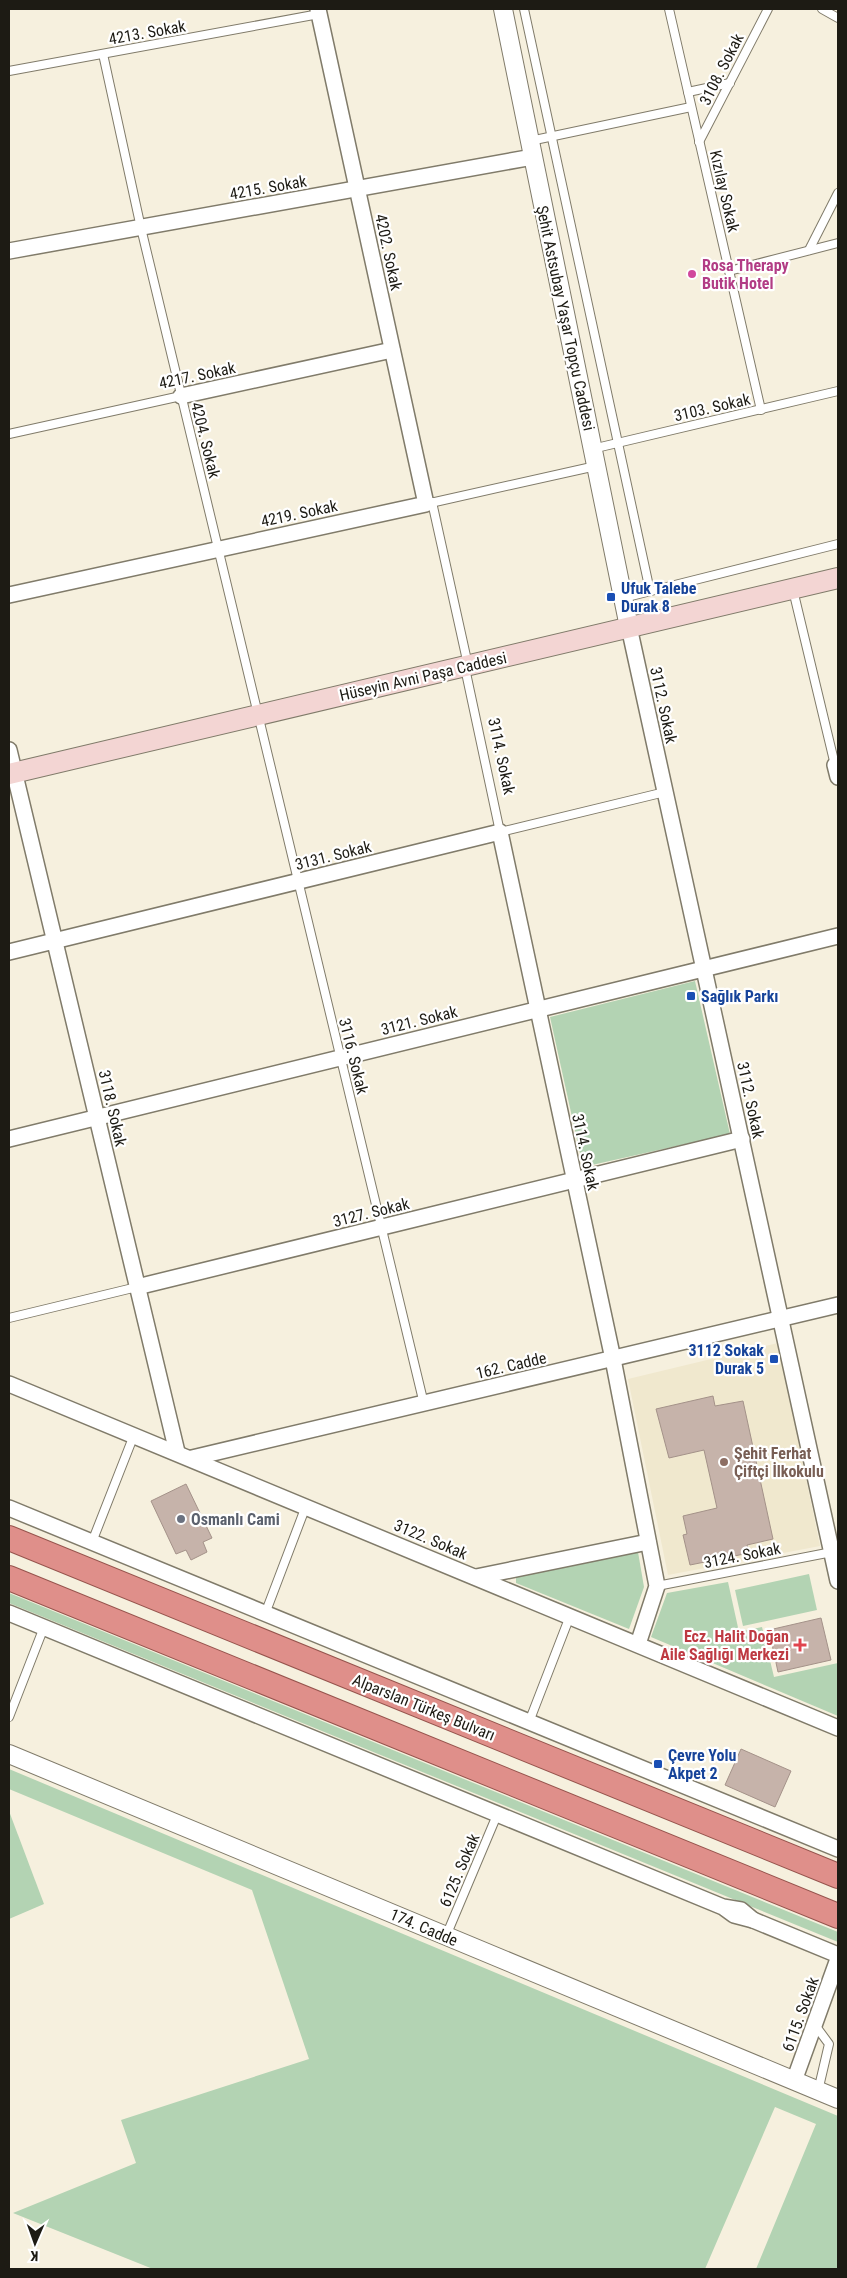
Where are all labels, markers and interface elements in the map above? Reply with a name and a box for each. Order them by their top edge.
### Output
street label: 4213. Sokak [107,16,188,49]
street label: 3108. Sokak [695,30,748,108]
street label: Kızılay Sokak [706,148,743,235]
street label: 4215. Sokak [228,171,309,204]
street label: Şehit Astsubay Yaşar Topçu Caddesi [532,204,599,432]
street label: 4202. Sokak [371,212,406,293]
place label: Rosa Therapy Butik Hotel [702,256,789,293]
marker: Rosa Therapy Butik Hotel [686,268,698,280]
street label: 4217. Sokak [157,358,238,393]
street label: 3103. Sokak [672,389,753,426]
street label: 4204. Sokak [187,400,224,481]
street label: 4219. Sokak [259,496,340,531]
place label: Ufuk Talebe Durak 8 [621,579,697,616]
marker: Ufuk Talebe Durak 8 [605,591,617,603]
street label: Hüseyin Avni Paşa Caddesi [338,648,509,705]
street label: 3112. Sokak [646,665,681,746]
street label: 3114. Sokak [484,716,519,797]
street label: 3131. Sokak [293,837,374,874]
place label: Sağlık Parkı [701,987,778,1006]
marker: Sağlık Parkı [685,990,697,1002]
street label: 3121. Sokak [379,1002,460,1039]
street label: 3116. Sokak [335,1016,372,1097]
street label: 3112. Sokak [733,1060,768,1141]
street label: 3118. Sokak [94,1068,131,1149]
street label: 3114. Sokak [568,1112,603,1193]
street label: 3127. Sokak [331,1194,412,1231]
place label: 3112 Sokak Durak 5 [689,1341,764,1378]
street label: 162. Cadde [474,1348,548,1383]
marker: 3112 Sokak Durak 5 [768,1353,780,1365]
place label: Şehit Ferhat Çiftçi İlkokulu [734,1444,824,1481]
marker: Şehit Ferhat Çiftçi İlkokulu [718,1456,730,1468]
place label: Osmanlı Cami [191,1510,280,1529]
marker: Osmanlı Cami [175,1513,187,1525]
street label: 3122. Sokak [391,1515,471,1564]
street label: 3124. Sokak [702,1539,783,1572]
place label: Ecz. Halit Doğan Aile Sağlığı Merkezi [660,1627,789,1664]
marker: Ecz. Halit Doğan Aile Sağlığı Merkezi [793,1638,807,1652]
street label: Alparslan Türkeş Bulvarı [350,1670,498,1745]
place label: Çevre Yolu Akpet 2 [668,1746,737,1783]
marker: Çevre Yolu Akpet 2 [652,1758,664,1770]
street label: 6125. Sokak [435,1830,484,1910]
street label: 174. Cadde [387,1905,461,1950]
street label: 6115. Sokak [778,1974,823,2054]
north arrow [10,2218,60,2268]
text: K [30,2248,39,2264]

